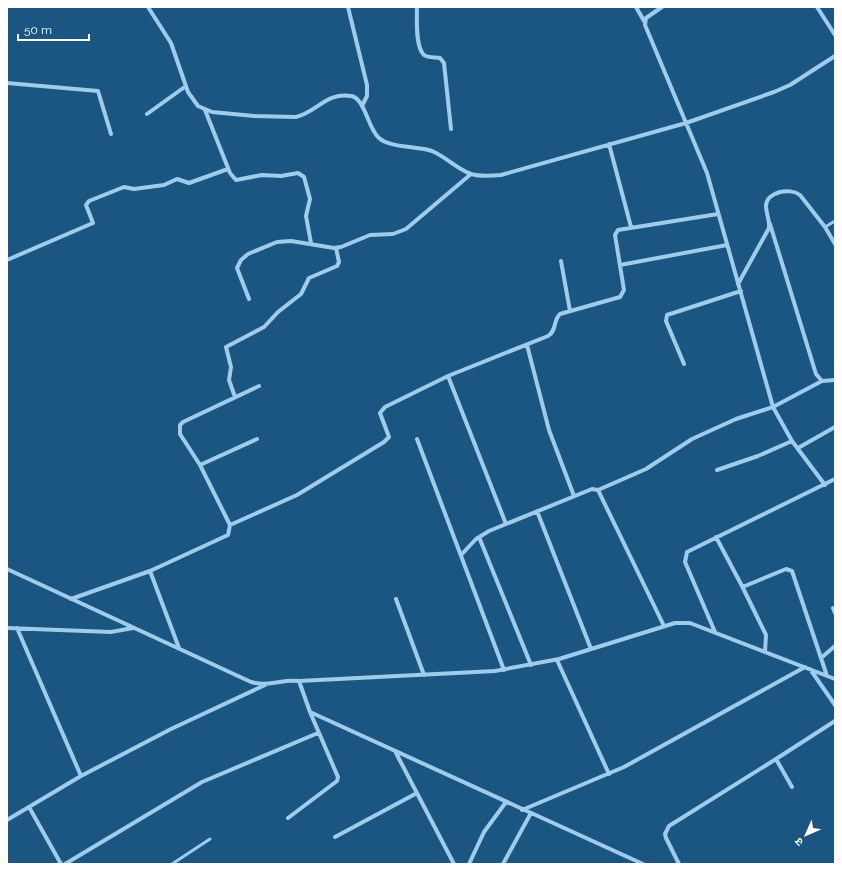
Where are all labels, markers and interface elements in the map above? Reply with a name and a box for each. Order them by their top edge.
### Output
scale bar [18,16,89,42]
text: 50 m [24,23,52,37]
north arrow [786,815,826,855]
text: उ [792,834,806,849]

